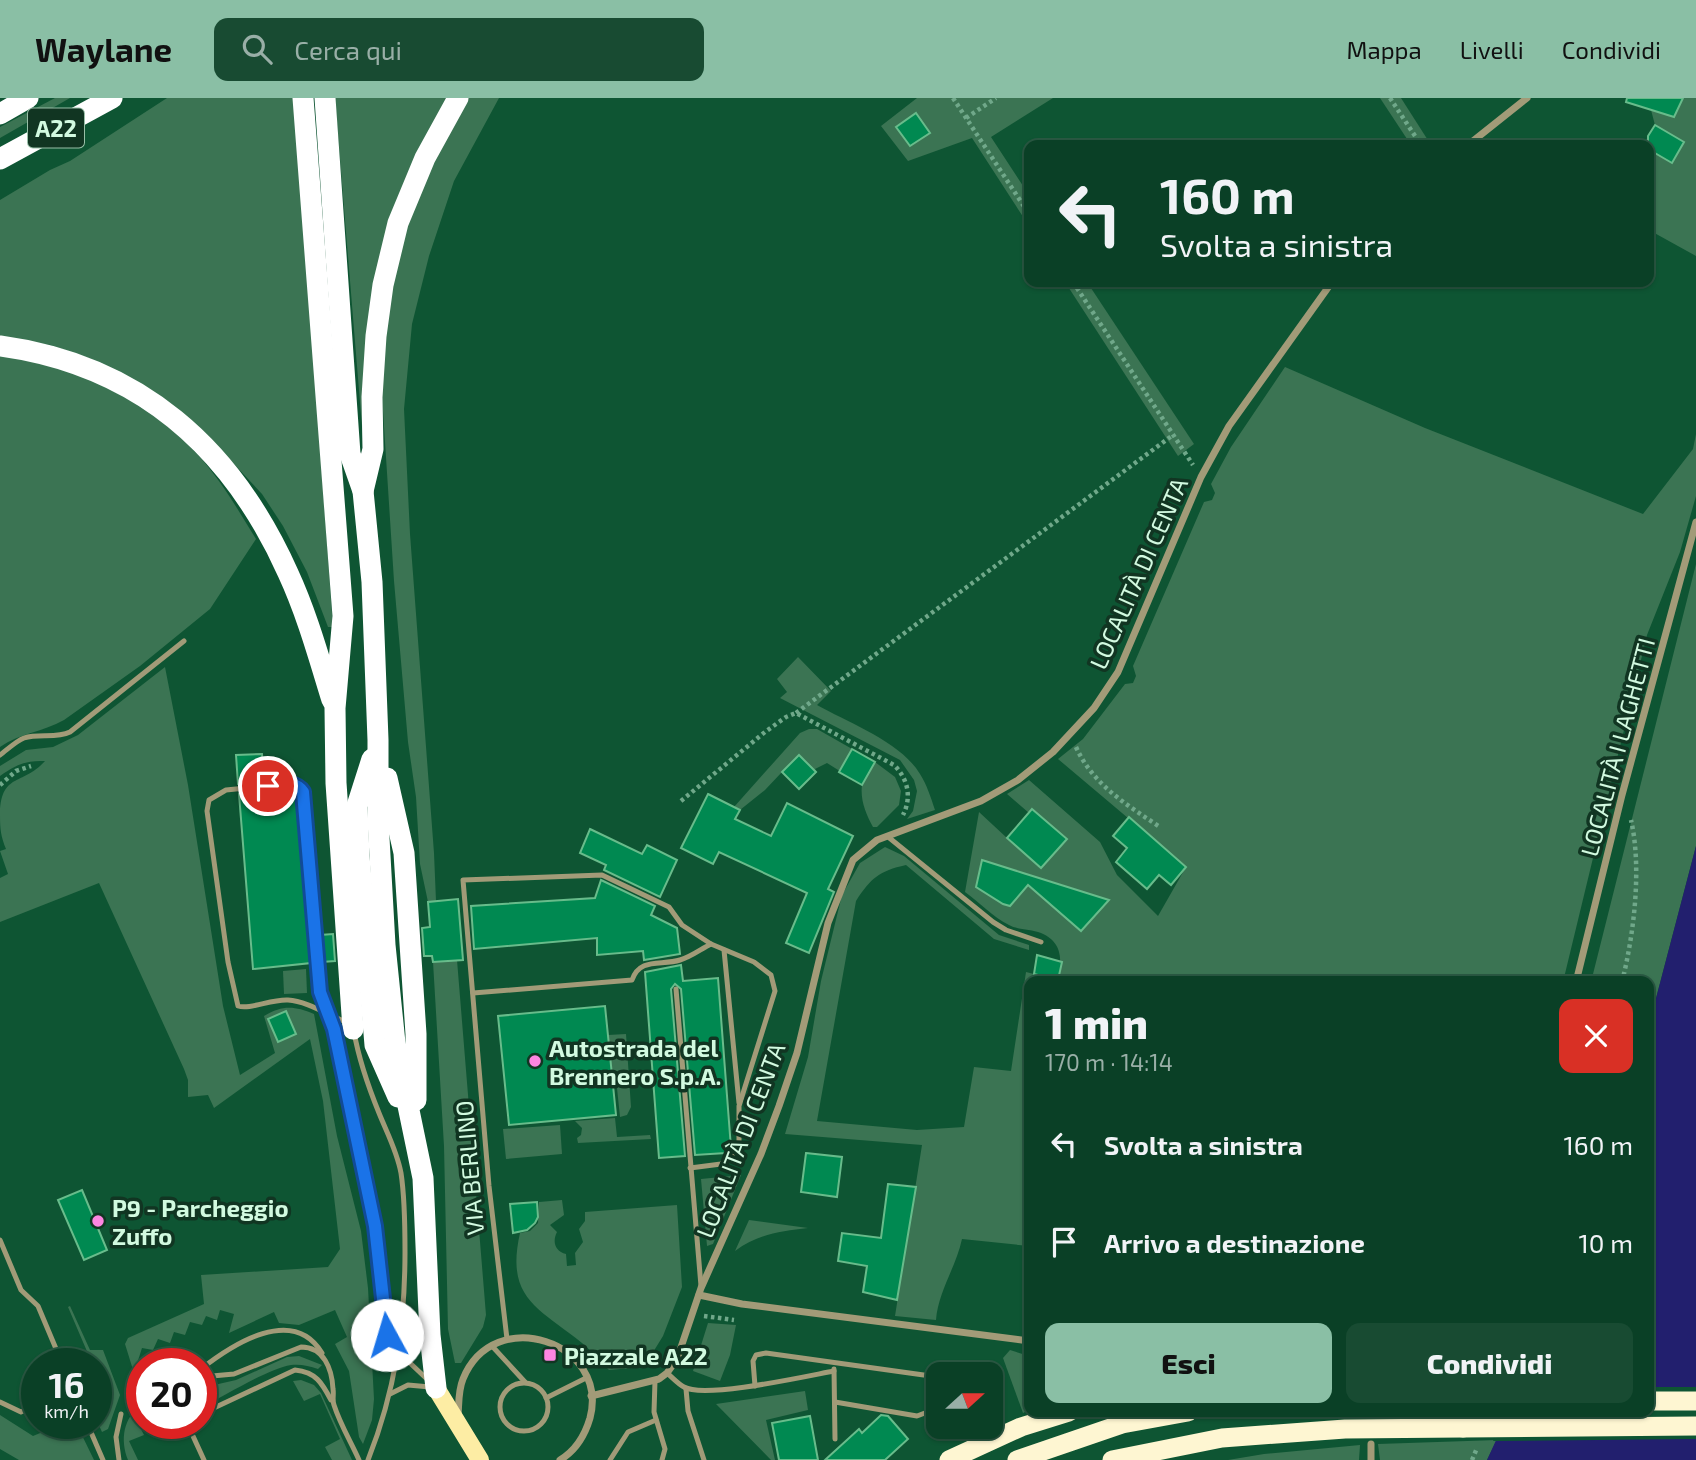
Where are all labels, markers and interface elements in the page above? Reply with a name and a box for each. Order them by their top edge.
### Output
search box [214,18,704,81]
text: Waylane [35,29,172,69]
icon: search [238,30,276,68]
text: Cerca qui [294,34,402,65]
text: Mappa [1346,35,1422,64]
text: Livelli [1460,35,1524,64]
text: Condividi [1562,35,1661,64]
road number: A22 [28,108,84,148]
text: 160 m [1160,165,1295,224]
icon: left [1045,168,1136,259]
text: Svolta a sinistra [1160,225,1393,263]
street label: LOCALITÀ DI CENTA [1083,473,1193,673]
street label: LOCALITÀ I LAGHETTI [1574,635,1660,859]
pin [238,756,298,816]
icon: arrive [249,767,287,805]
text: 1 min [1045,997,1148,1047]
button: close [1559,999,1633,1073]
place label: Autostrada del Brennero S.p.A. [549,1033,721,1090]
street label: LOCALITÀ DI CENTA [689,1038,791,1242]
text: 170 m · 14:14 [1045,1048,1173,1076]
marker: Autostrada del Brennero S.p.A. [527,1053,543,1069]
street label: VIA BERLINO [449,1099,489,1237]
icon: left [1045,1125,1083,1163]
text: Svolta a sinistra [1104,1129,1303,1160]
text: 160 m [1564,1129,1633,1160]
place label: P9 - Parcheggio Zuffo [112,1193,289,1250]
marker: P9 - Parcheggio Zuffo [90,1213,106,1229]
icon: arrive [1045,1223,1083,1261]
text: Arrivo a destinazione [1104,1227,1365,1258]
text: 10 m [1578,1227,1633,1258]
position arrow [350,1298,424,1372]
button: Esci [1045,1323,1332,1403]
button: Condividi [1346,1323,1633,1403]
place label: Piazzale A22 [564,1341,708,1370]
marker: Piazzale A22 [542,1347,558,1363]
speed limit sign: 20 [126,1348,217,1439]
north arrow [926,1362,1003,1438]
map controls [926,1362,1003,1439]
text: 16 [49,1363,84,1405]
text: km/h [44,1400,89,1422]

